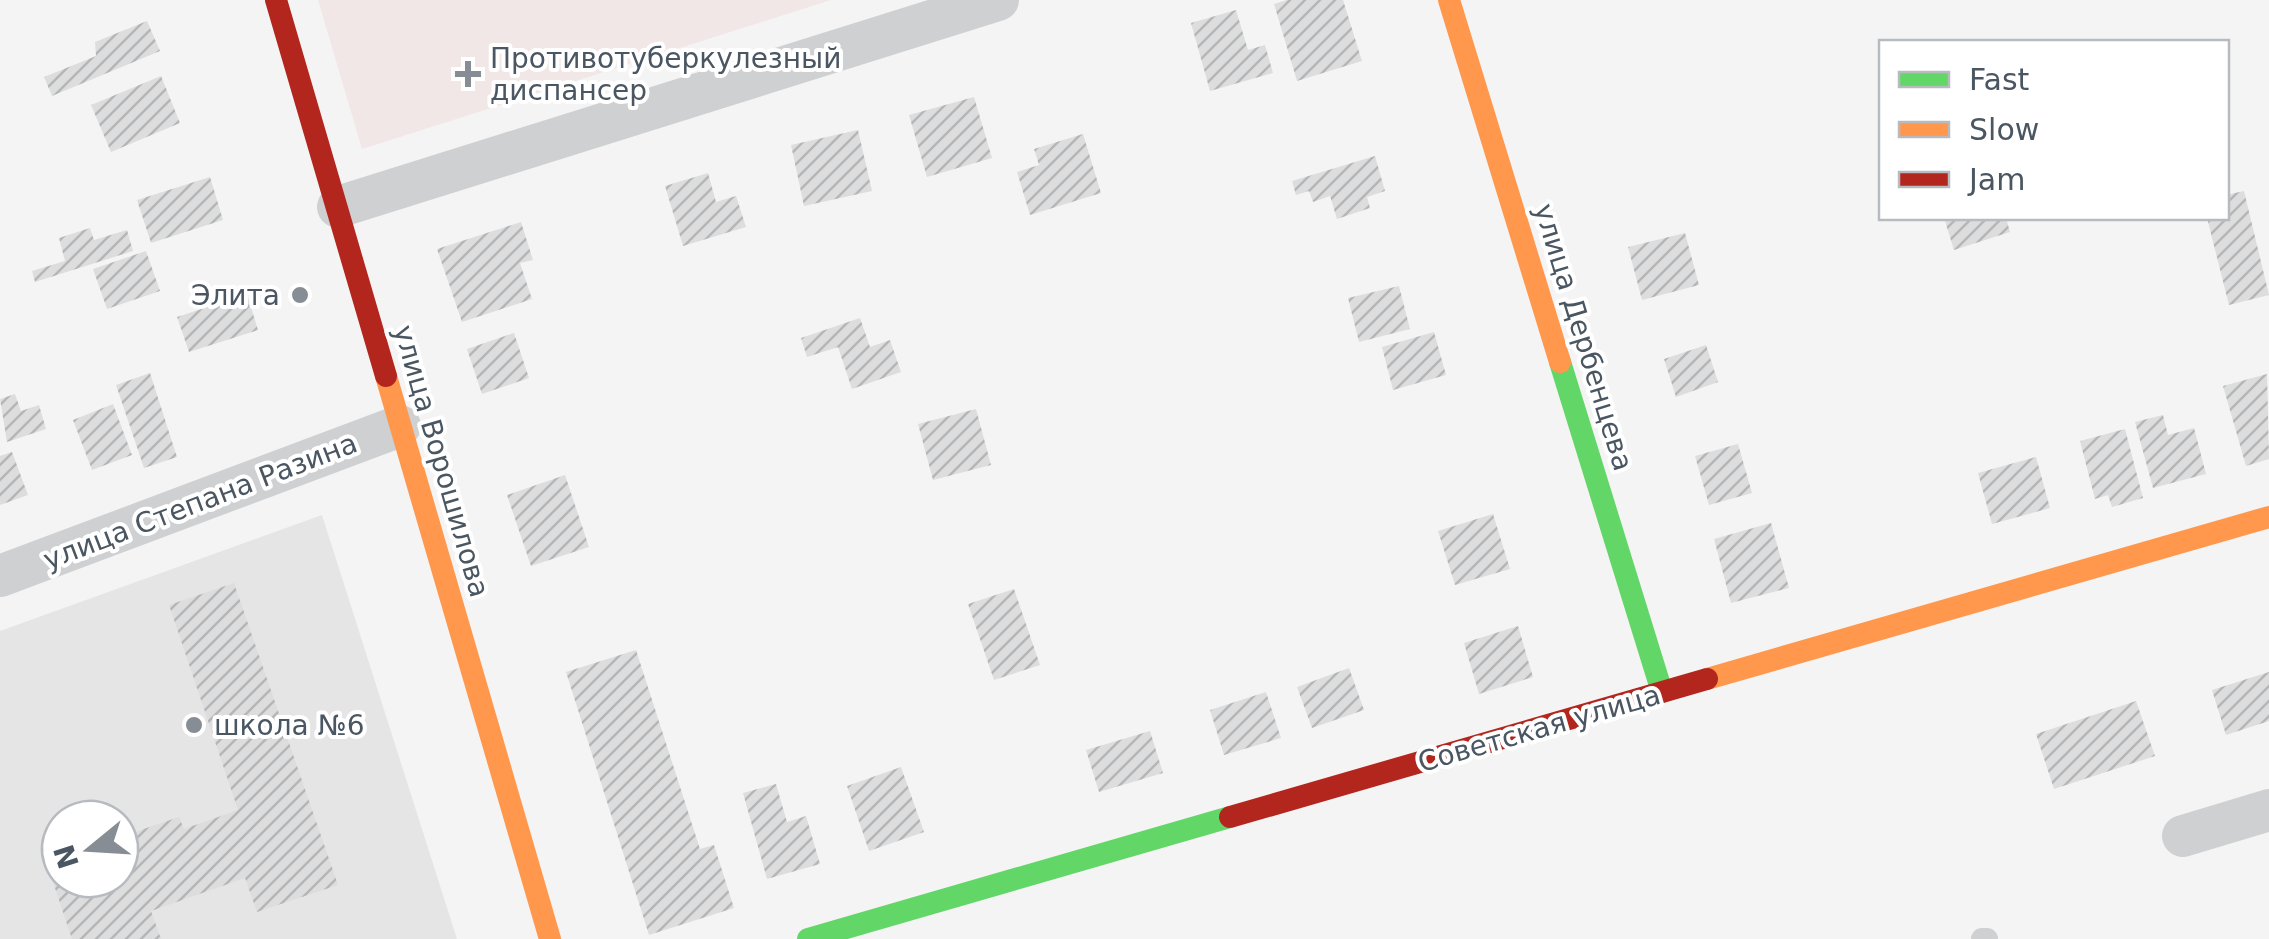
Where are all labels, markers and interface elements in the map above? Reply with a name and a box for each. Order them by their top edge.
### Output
legend [1879,40,2229,220]
place label: Противотуберкулезный диспансер [490,42,841,107]
marker: Противотуберкулезный диспансер [455,61,481,87]
text: Fast [1969,62,2030,97]
text: Slow [1969,112,2039,147]
text: Jam [1967,162,2025,197]
street label: улица Дербенцева [1527,200,1640,475]
place label: Элита [191,279,280,312]
marker: Элита [289,284,311,306]
street label: улица Ворошилова [387,321,496,601]
street label: улица Степана Разина [39,426,362,577]
street label: Советская улица [1414,678,1664,779]
place label: школа №6 [214,709,365,742]
marker: школа №6 [183,714,205,736]
north arrow [40,799,140,899]
text: N [47,840,86,873]

